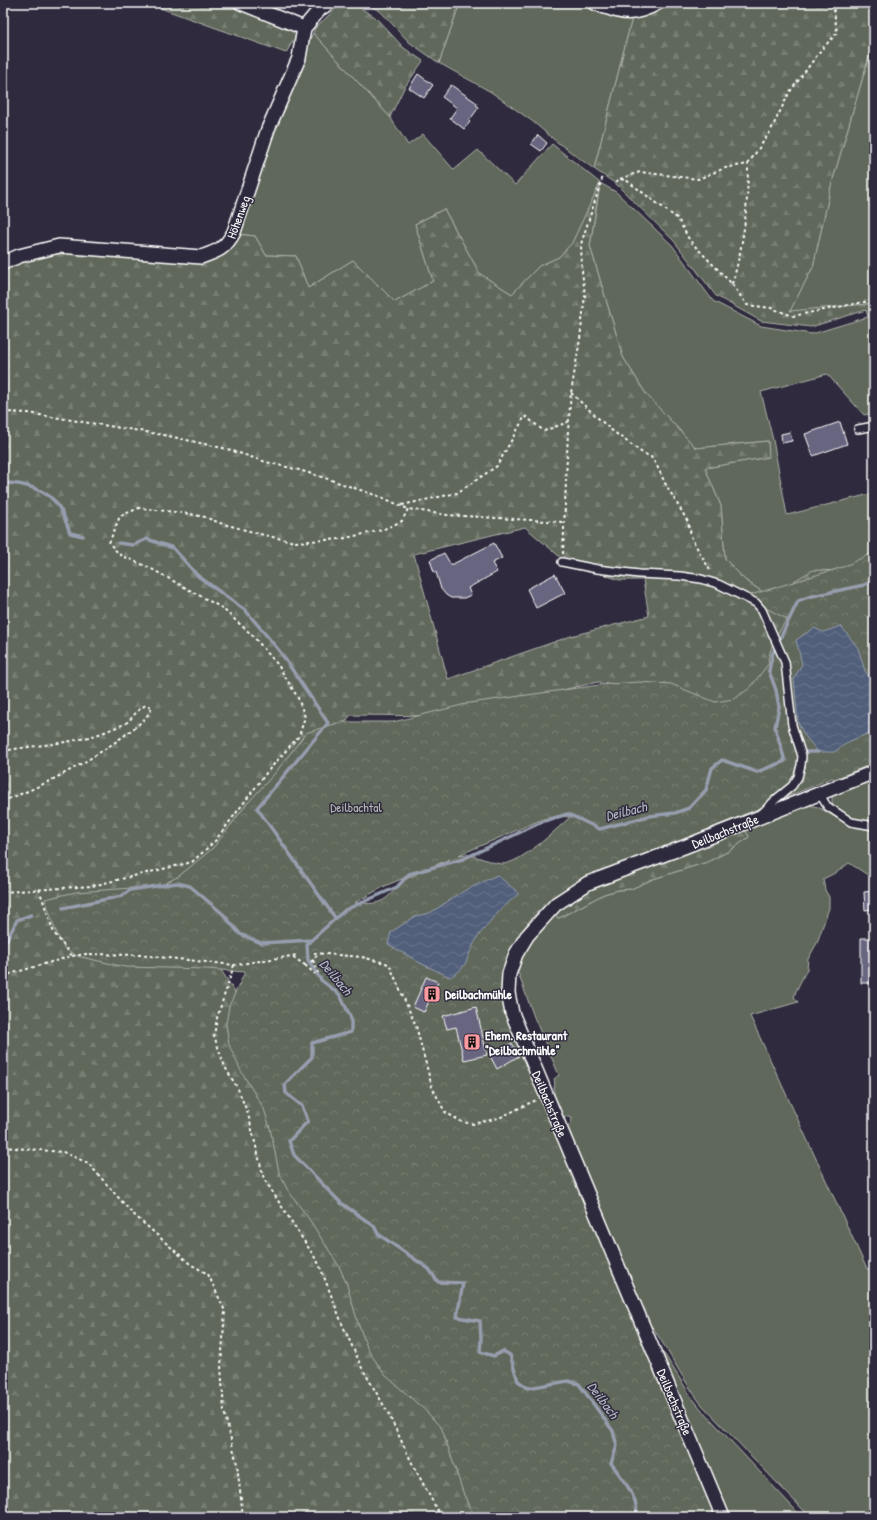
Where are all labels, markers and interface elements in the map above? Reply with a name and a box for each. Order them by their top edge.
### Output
street label: Höhenweg [222,193,254,241]
water label: Deilbach [603,796,649,825]
park label: Deilbachtal [330,798,382,816]
street label: Deilbachstraße [689,809,761,853]
water label: Deilbach [316,955,358,1000]
building icon: Deilbachmühle [422,984,442,1004]
place label: Deilbachmühle [445,985,513,1003]
place label: Ehem. Restaurant "Deilbachmühle" [485,1026,568,1059]
building icon: Ehem. Restaurant "Deilbachmühle" [462,1032,482,1052]
street label: Deilbachstraße [528,1068,572,1140]
street label: Deilbachstraße [653,1366,697,1438]
water label: Deilbach [583,1377,624,1423]

